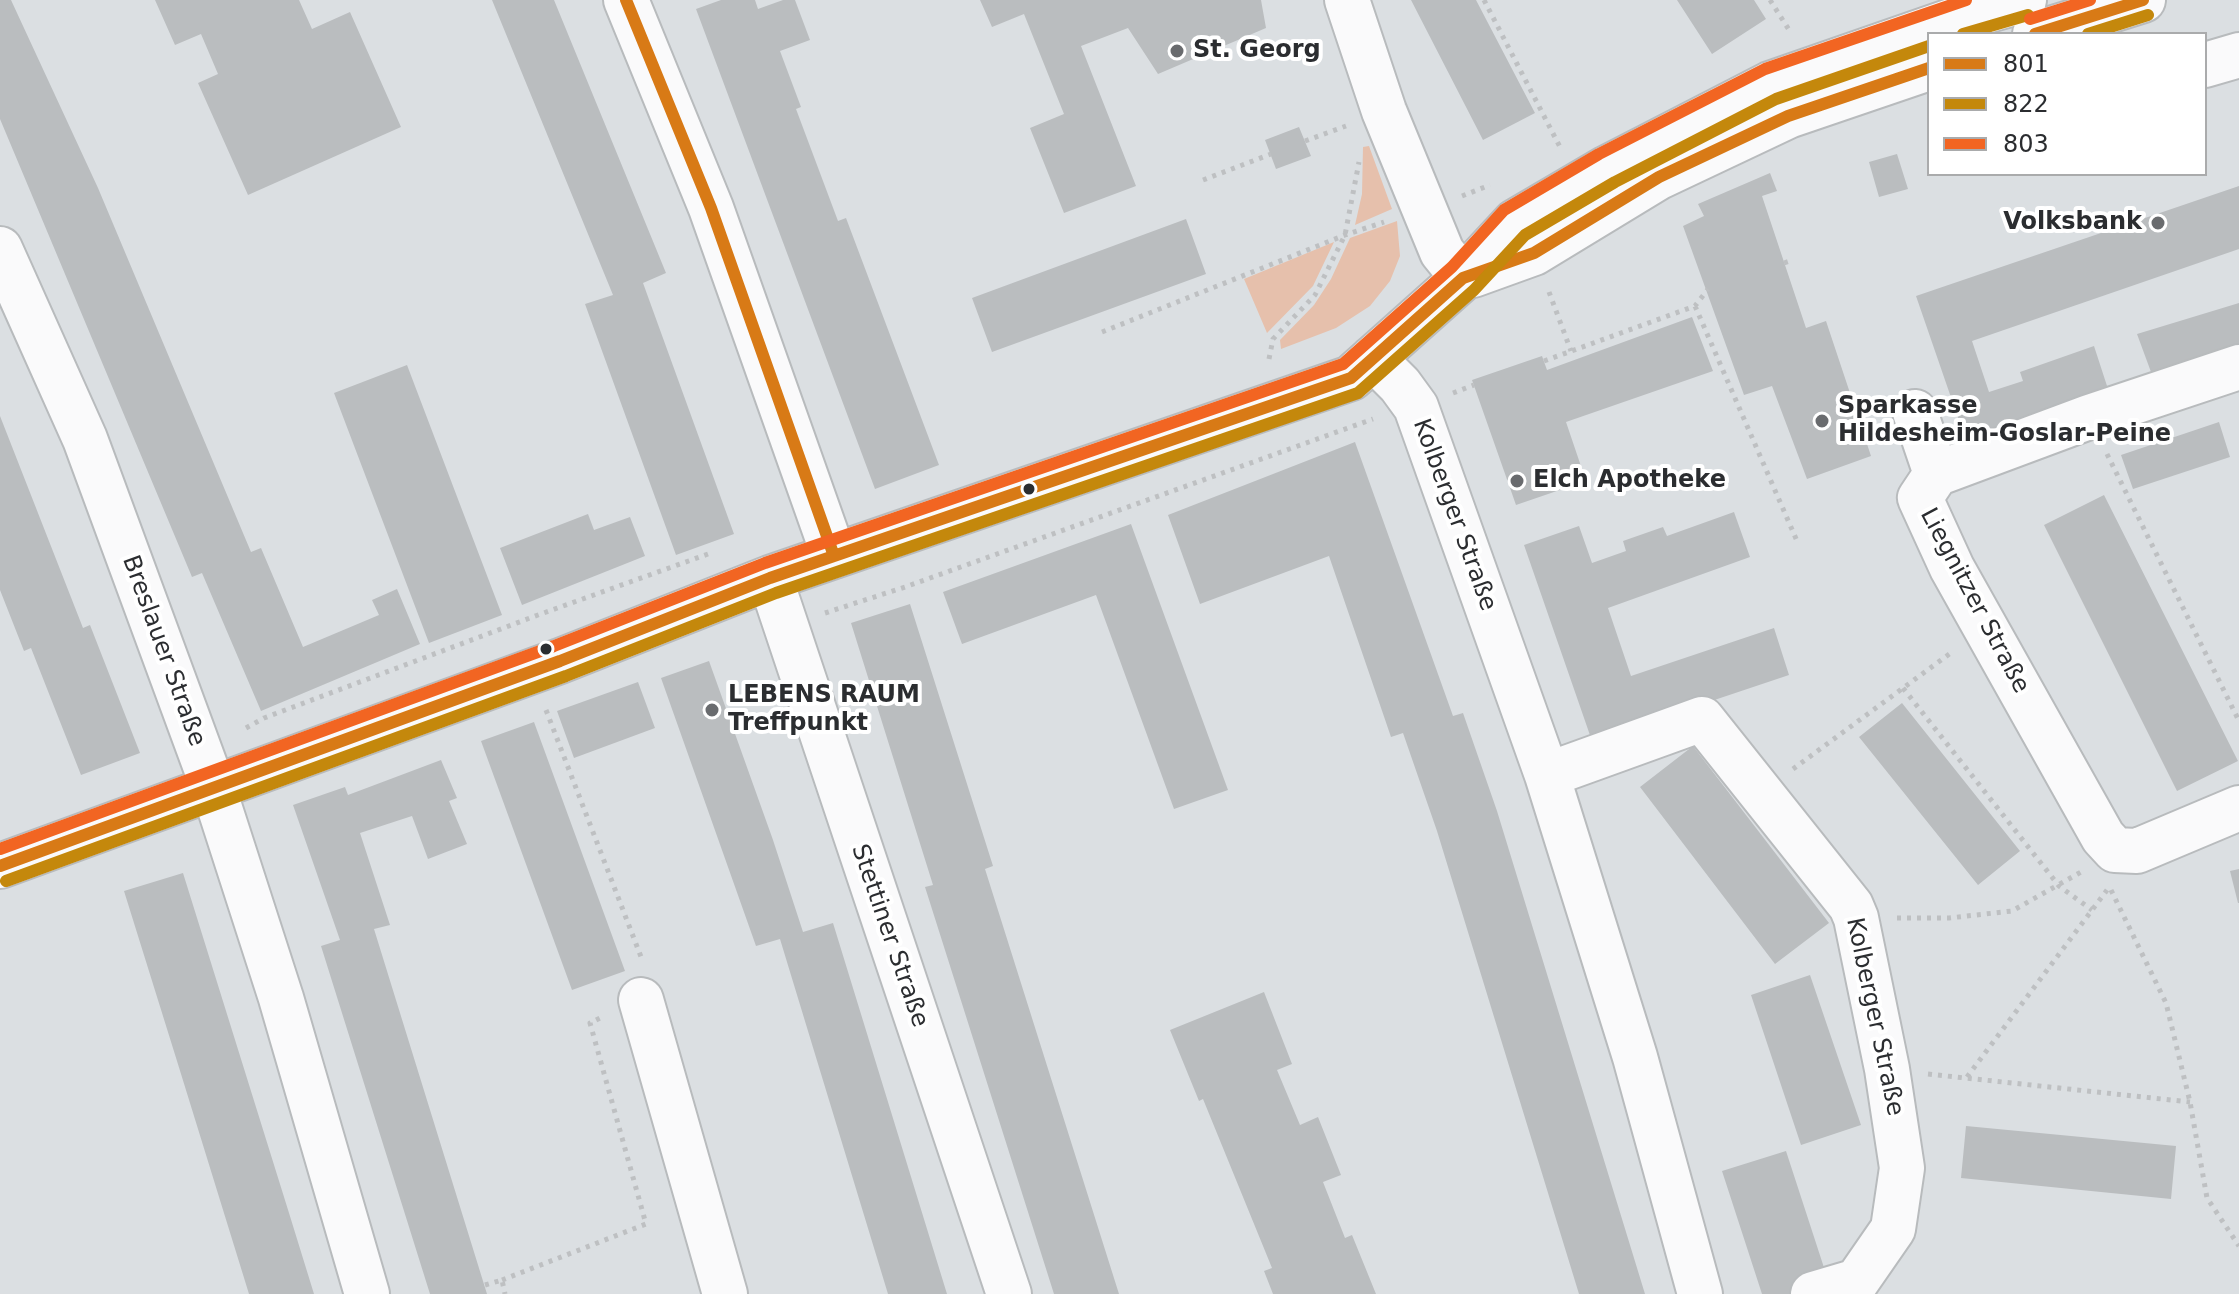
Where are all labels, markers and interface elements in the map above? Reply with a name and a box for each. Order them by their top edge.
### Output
legend [1927,32,2207,176]
place label: St. Georg [1193,37,1321,65]
marker: St. Georg [1168,42,1186,60]
text: 801 [2003,50,2049,78]
text: 822 [2003,90,2049,118]
text: 803 [2003,130,2049,158]
place label: Volksbank [2003,209,2142,237]
marker: Volksbank [2149,214,2167,232]
place label: Sparkasse Hildesheim-Goslar-Peine [1838,393,2171,449]
marker: Sparkasse Hildesheim-Goslar-Peine [1813,412,1831,430]
street label: Kolberger Straße [1406,415,1502,615]
place label: Elch Apotheke [1533,467,1726,495]
marker: Elch Apotheke [1508,472,1526,490]
unlabelled marker [1021,481,1037,497]
street label: Liegnitzer Straße [1913,504,2035,698]
street label: Breslauer Straße [115,552,211,750]
unlabelled marker [538,641,554,657]
place label: LEBENS RAUM Treffpunkt [728,682,920,738]
marker: LEBENS RAUM Treffpunkt [703,701,721,719]
street label: Stettiner Straße [844,841,934,1031]
street label: Kolberger Straße [1839,915,1909,1119]

